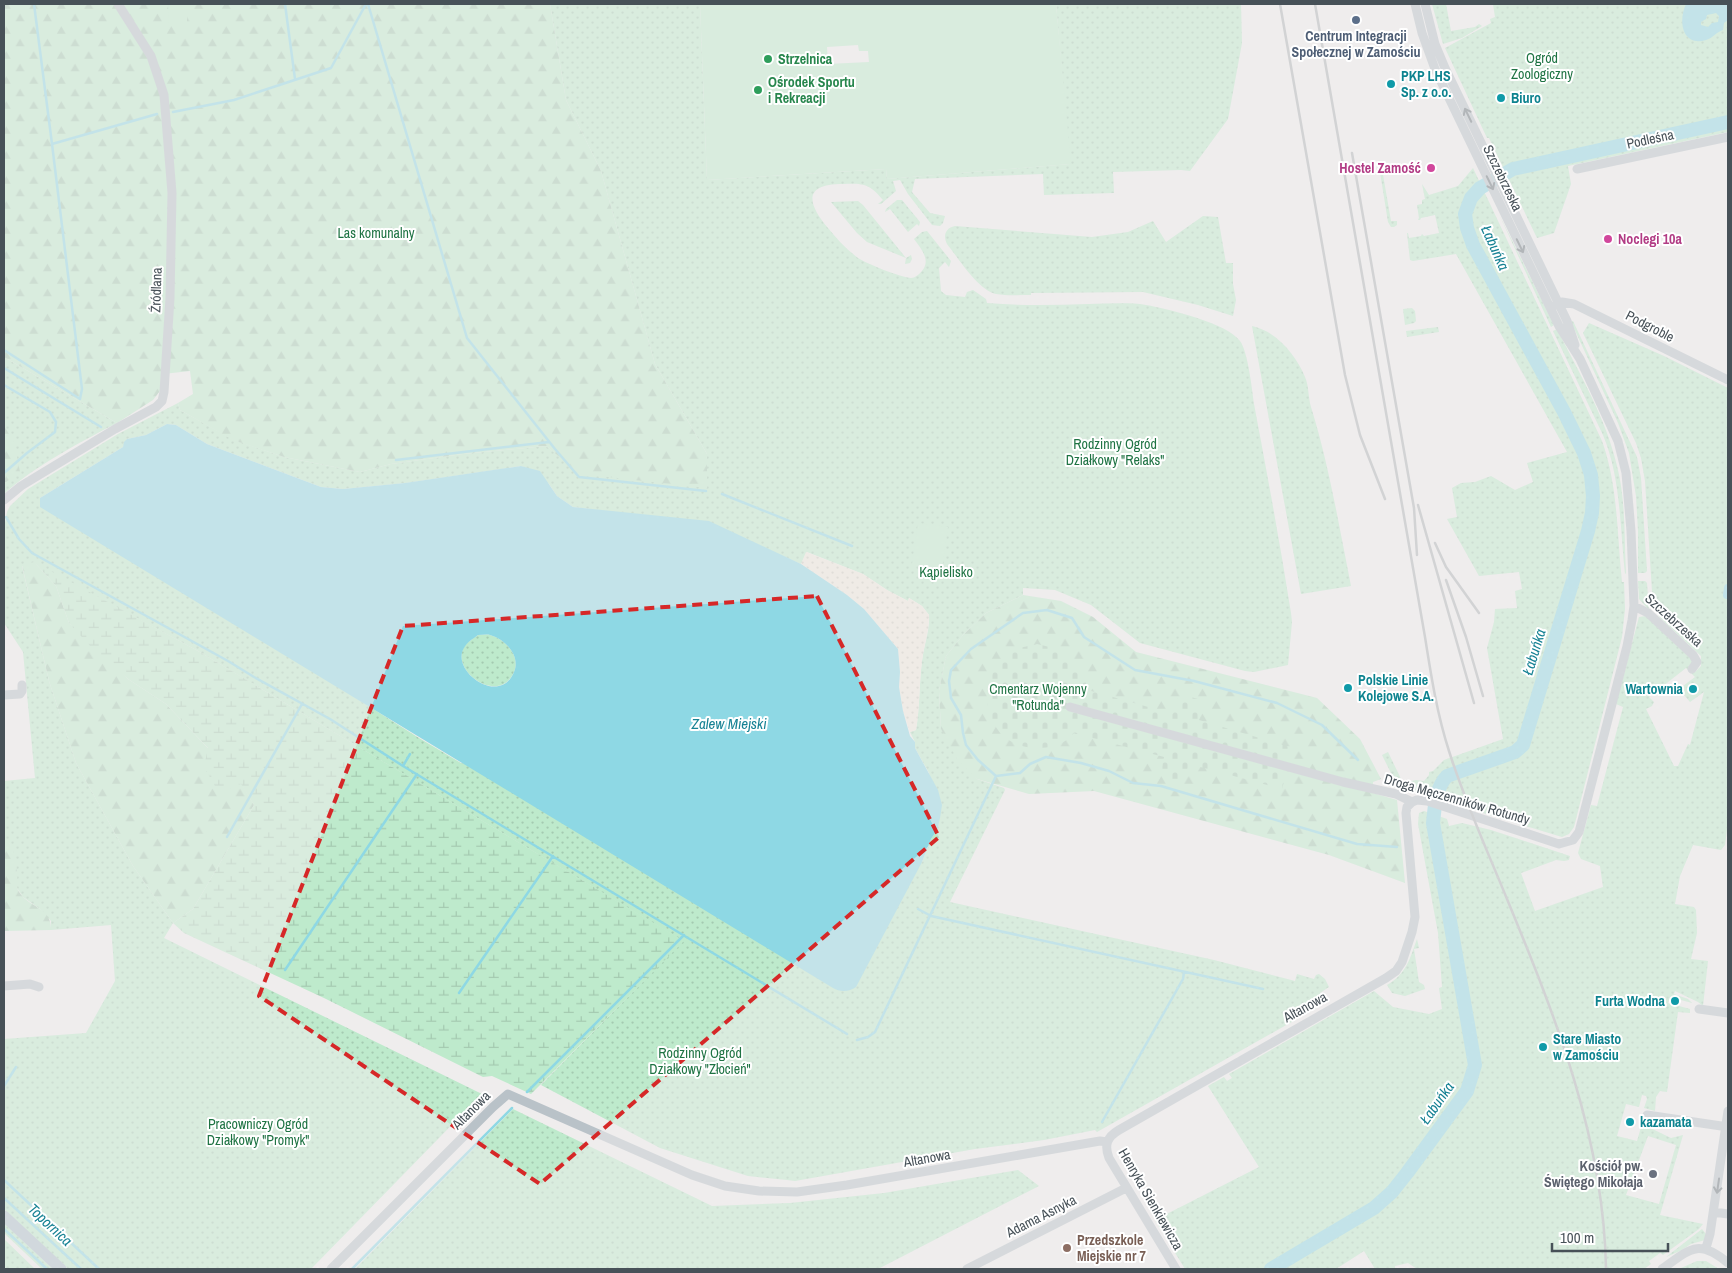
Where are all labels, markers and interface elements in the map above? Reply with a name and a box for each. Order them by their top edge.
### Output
marker: Centrum Integracji Społecznej w Zamościu [1350,14,1362,26]
place label: Centrum Integracji Społecznej w Zamościu [1292,27,1420,61]
park label: Ogród Zoologiczny [1511,49,1573,83]
place label: Strzelnica [778,50,833,68]
marker: Strzelnica [762,53,774,65]
place label: PKP LHS Sp. z o.o. [1401,67,1451,101]
place label: Ośrodek Sportu i Rekreacji [768,73,855,107]
marker: PKP LHS Sp. z o.o. [1385,78,1397,90]
marker: Ośrodek Sportu i Rekreacji [752,84,764,96]
place label: Biuro [1511,89,1541,107]
marker: Biuro [1495,92,1507,104]
one-way arrow [1462,108,1472,123]
street label: Podleśna [1625,125,1676,153]
street label: Szczebrzeska [1479,142,1527,215]
place label: Hostel Zamość [1339,159,1421,177]
marker: Hostel Zamość [1425,162,1437,174]
one-way arrow [1486,175,1495,190]
water label: Łabuńka [1476,221,1515,274]
park label: Las komunalny [337,224,415,242]
place label: Noclegi 10a [1618,230,1682,248]
marker: Noclegi 10a [1602,233,1614,245]
one-way arrow [1516,238,1525,253]
street label: Źródlana [146,266,166,313]
street label: Podgroble [1623,306,1677,346]
park label: Rodzinny Ogród Działkowy "Relaks" [1066,435,1164,469]
park label: Kąpielisko [919,563,973,581]
street label: Szczebrzeska [1641,589,1707,651]
water label: Łabuńka [1516,626,1551,678]
place label: Polskie Linie Kolejowe S.A. [1358,671,1434,705]
park label: Cmentarz Wojenny "Rotunda" [989,680,1087,714]
place label: Wartownia [1625,680,1684,698]
marker: Polskie Linie Kolejowe S.A. [1342,682,1354,694]
marker: Wartownia [1687,683,1699,695]
water label: Zalew Miejski [690,713,767,734]
street label: Droga Męczenników Rotundy [1382,770,1532,828]
street label: Altanowa [1279,987,1331,1027]
place label: Furta Wodna [1595,992,1666,1010]
marker: Furta Wodna [1669,995,1681,1007]
place label: Stare Miasto w Zamościu [1553,1030,1621,1064]
marker: Stare Miasto w Zamościu [1537,1041,1549,1053]
park label: Rodzinny Ogród Działkowy "Złocień" [649,1044,751,1078]
water label: Łabuńka [1414,1077,1459,1129]
street label: Altanowa [447,1087,494,1134]
place label: kazamata [1640,1113,1692,1131]
park label: Pracowniczy Ogród Działkowy "Promyk" [207,1115,309,1149]
marker: kazamata [1624,1116,1636,1128]
street label: Altanowa [901,1145,952,1171]
street label: Henryka Sienkiewicza [1115,1145,1188,1253]
place label: Kościół pw. Świętego Mikołaja [1544,1157,1644,1191]
marker: Kościół pw. Świętego Mikołaja [1647,1168,1659,1180]
one-way arrow [1712,1178,1722,1194]
street label: Adama Asnyka [1002,1190,1080,1242]
water label: Topornica [24,1199,77,1251]
scale bar [1552,1220,1668,1252]
text: 100 m [1560,1227,1594,1248]
place label: Przedszkole Miejskie nr 7 [1077,1231,1147,1265]
marker: Przedszkole Miejskie nr 7 [1061,1242,1073,1254]

